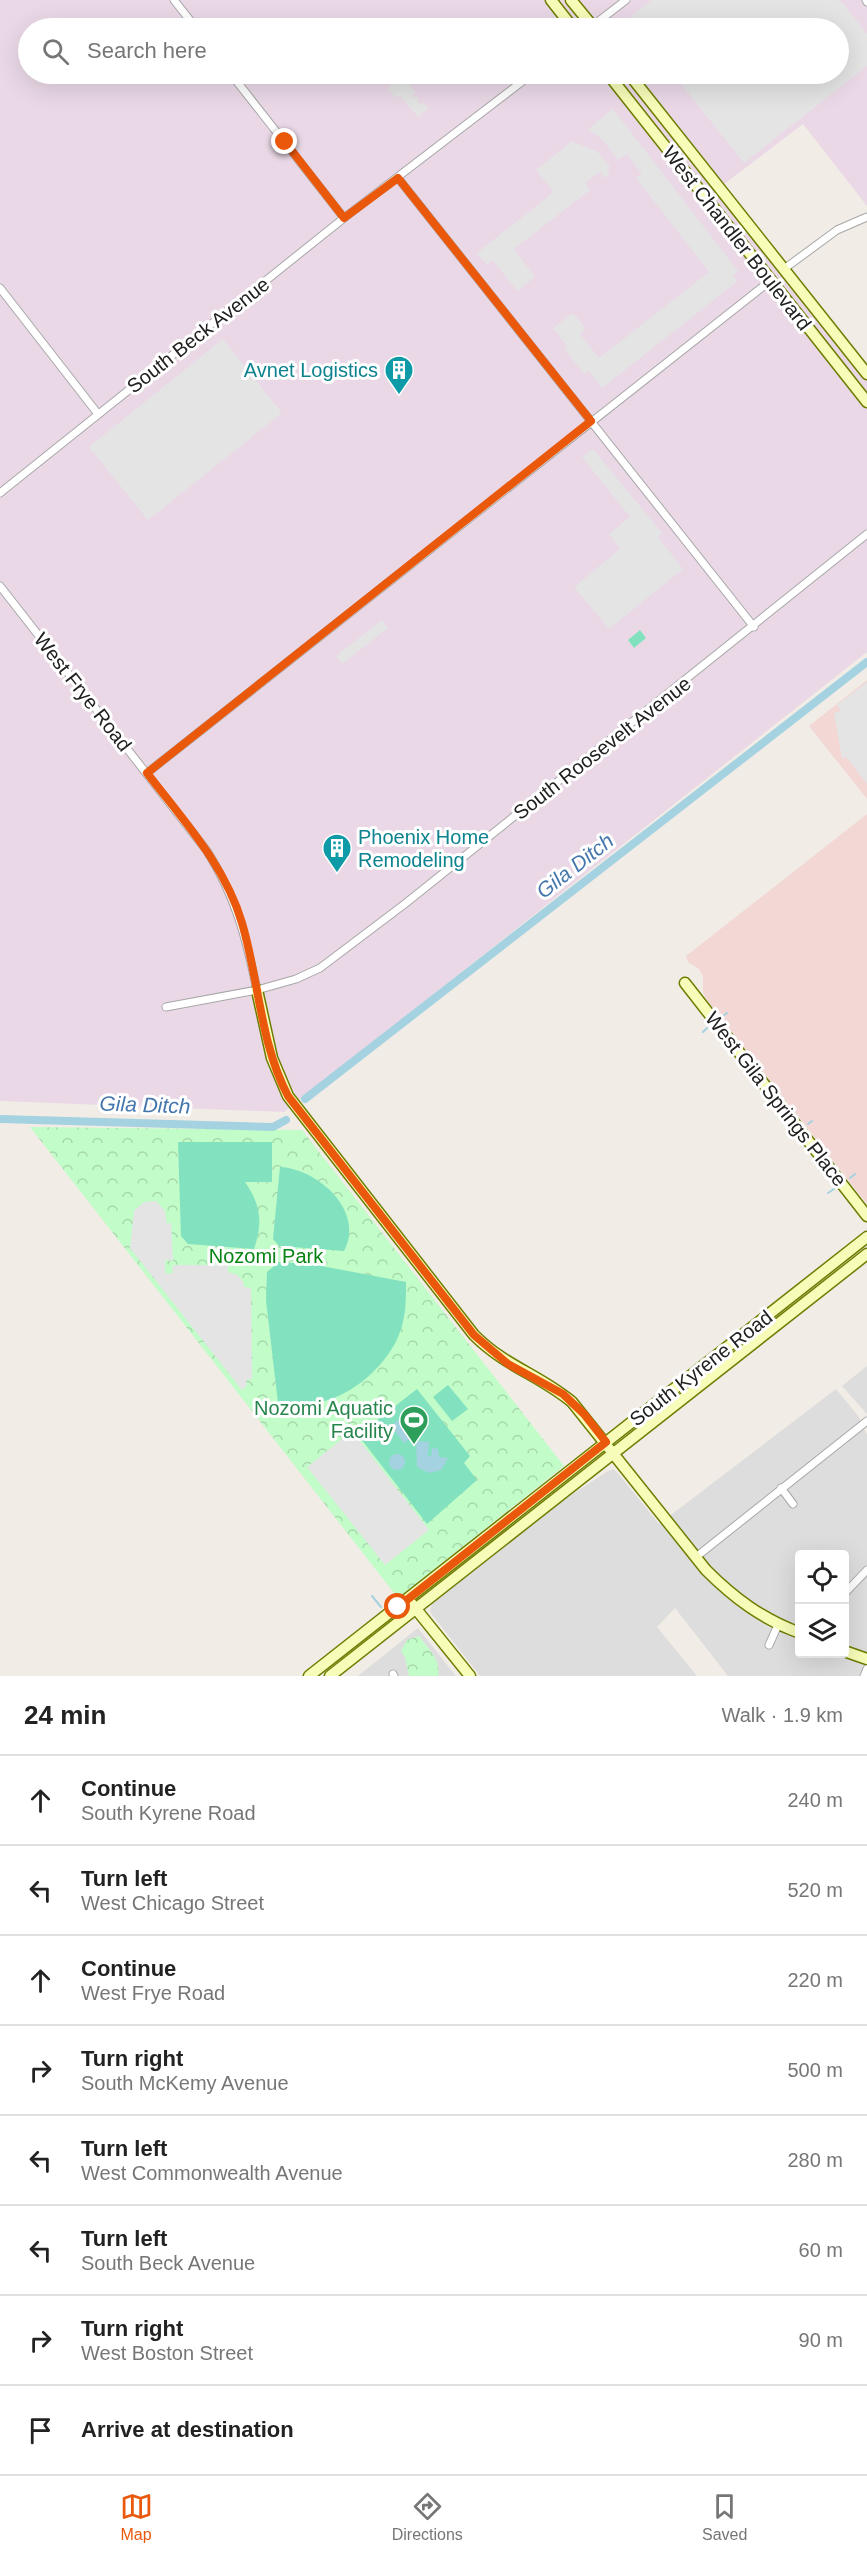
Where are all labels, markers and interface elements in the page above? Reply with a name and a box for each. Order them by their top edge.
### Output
search box [18,18,849,84]
icon: search [39,35,72,68]
text: Search here [87,38,207,63]
route end [271,128,297,154]
street label: West Chandler Boulevard [658,142,816,334]
street label: South Beck Avenue [123,273,273,397]
building icon: Avnet Logistics [383,354,415,396]
place label: Avnet Logistics [244,359,378,381]
street label: West Frye Road [30,628,136,756]
street label: South Roosevelt Avenue [509,672,695,824]
place label: Phoenix Home Remodeling [358,826,489,871]
water label: Gila Ditch [532,829,618,903]
building icon: Phoenix Home Remodeling [321,832,353,874]
street label: West Gila Springs Place [701,1007,851,1191]
water label: Gila Ditch [99,1091,191,1118]
park label: Nozomi Park [209,1245,324,1267]
street label: South Kyrene Road [625,1306,777,1430]
place label: Nozomi Aquatic Facility [254,1397,393,1442]
sports icon: Nozomi Aquatic Facility [398,1404,430,1446]
map controls [795,1550,849,1658]
button: locate [795,1550,849,1604]
route start [384,1593,410,1619]
button: layers [795,1604,849,1658]
text: 24 min [24,1700,106,1730]
text: Walk · 1.9 km [722,1704,843,1726]
text: Continue [81,1776,176,1801]
icon: ahead [24,1784,57,1817]
text: 240 m [787,1789,843,1811]
text: South Kyrene Road [81,1802,256,1824]
text: Turn left [81,1866,167,1891]
icon: left [24,1874,57,1907]
text: 520 m [787,1879,843,1901]
text: West Chicago Street [81,1892,264,1914]
text: Continue [81,1956,176,1981]
icon: ahead [24,1964,57,1997]
text: 220 m [787,1969,843,1991]
text: West Frye Road [81,1982,225,2004]
text: Turn right [81,2046,183,2071]
icon: right [24,2054,57,2087]
text: 500 m [787,2059,843,2081]
text: South McKemy Avenue [81,2072,289,2094]
text: Turn left [81,2136,167,2161]
icon: left [24,2144,57,2177]
text: 280 m [787,2149,843,2171]
text: West Commonwealth Avenue [81,2162,343,2184]
text: Turn left [81,2226,167,2251]
icon: left [24,2234,57,2267]
text: 60 m [799,2239,843,2261]
text: South Beck Avenue [81,2252,255,2274]
text: Turn right [81,2316,183,2341]
icon: right [24,2324,57,2357]
text: 90 m [799,2329,843,2351]
text: West Boston Street [81,2342,253,2364]
icon: arrive [24,2414,57,2447]
text: Arrive at destination [81,2417,294,2442]
tab: Map [120,2490,153,2544]
tab: Directions [392,2490,463,2544]
tab: Saved [702,2490,747,2544]

